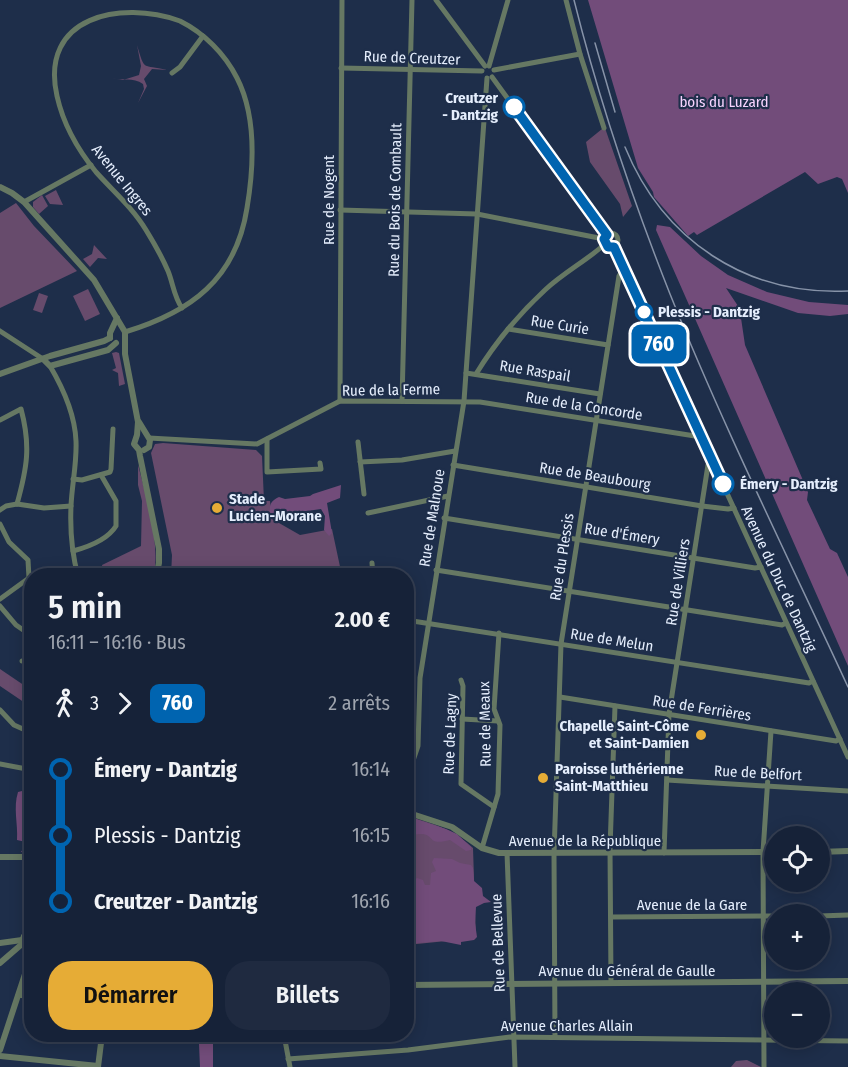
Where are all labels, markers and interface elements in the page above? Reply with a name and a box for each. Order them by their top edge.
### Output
street label: Rue de Creutzer [363,47,461,69]
place label: Creutzer - Dantzig [442,89,499,124]
park label: bois du Luzard [679,93,769,111]
marker: Creutzer - Dantzig [503,96,525,118]
street label: Rue du Bois de Combault [385,123,405,277]
street label: Avenue Ingres [88,141,156,219]
street label: Rue de Nogent [320,155,338,245]
marker: Plessis - Dantzig [635,303,653,321]
place label: Plessis - Dantzig [658,303,761,321]
street label: Rue Curie [530,312,590,338]
line badge: 760 [624,324,694,364]
text: 760 [643,331,675,357]
street label: Rue Raspail [498,357,572,385]
street label: Rue de la Ferme [342,380,440,400]
street label: Rue de la Concorde [524,388,644,424]
street label: Rue de Beaubourg [538,458,652,494]
street label: Rue de Malnoue [415,468,449,568]
marker: Émery - Dantzig [712,473,734,495]
place label: Émery - Dantzig [740,475,838,493]
place label: Stade Lucien-Morane [229,490,322,525]
marker: Stade Lucien-Morane [210,501,224,515]
street label: Avenue du Duc de Dantzig [737,503,821,655]
street label: Rue du Plessis [546,512,578,602]
street label: Rue d'Émery [583,519,661,549]
street label: Rue de Villiers [662,537,694,627]
text: 5 min [48,587,122,627]
text: 2.00 € [335,606,390,633]
street label: Rue de Melun [569,625,655,655]
text: 16:11 – 16:16 · Bus [48,630,186,654]
street label: Rue de Meaux [475,681,495,767]
icon: walk [48,687,81,720]
icon: forward [108,687,141,720]
text: 760 [162,690,193,716]
text: 3 [90,691,99,715]
text: 2 arrêts [328,691,390,715]
street label: Rue de Ferrières [651,691,753,725]
street label: Rue de Lagny [440,693,460,775]
place label: Chapelle Saint-Côme et Saint-Damien [559,717,689,752]
marker: Chapelle Saint-Côme et Saint-Damien [694,728,708,742]
text: Émery - Dantzig [94,756,237,783]
text: 16:14 [351,757,390,781]
place label: Paroisse luthérienne Saint-Matthieu [555,760,684,795]
street label: Rue de Belfort [714,762,802,784]
marker: Paroisse luthérienne Saint-Matthieu [536,771,550,785]
text: Plessis - Dantzig [94,822,241,849]
text: 16:15 [352,823,390,847]
map controls [764,826,830,1048]
button: locate [764,826,830,892]
street label: Avenue de la République [509,832,661,850]
text: Creutzer - Dantzig [94,888,258,915]
text: 16:16 [351,889,390,913]
street label: Rue de Bellevue [487,893,509,993]
street label: Avenue de la Gare [637,896,747,914]
button: + [764,904,830,970]
button: Démarrer [48,961,213,1030]
button: Billets [225,961,390,1030]
street label: Avenue du Général de Gaulle [539,962,715,980]
button: − [764,982,830,1048]
street label: Avenue Charles Allain [501,1017,633,1035]

